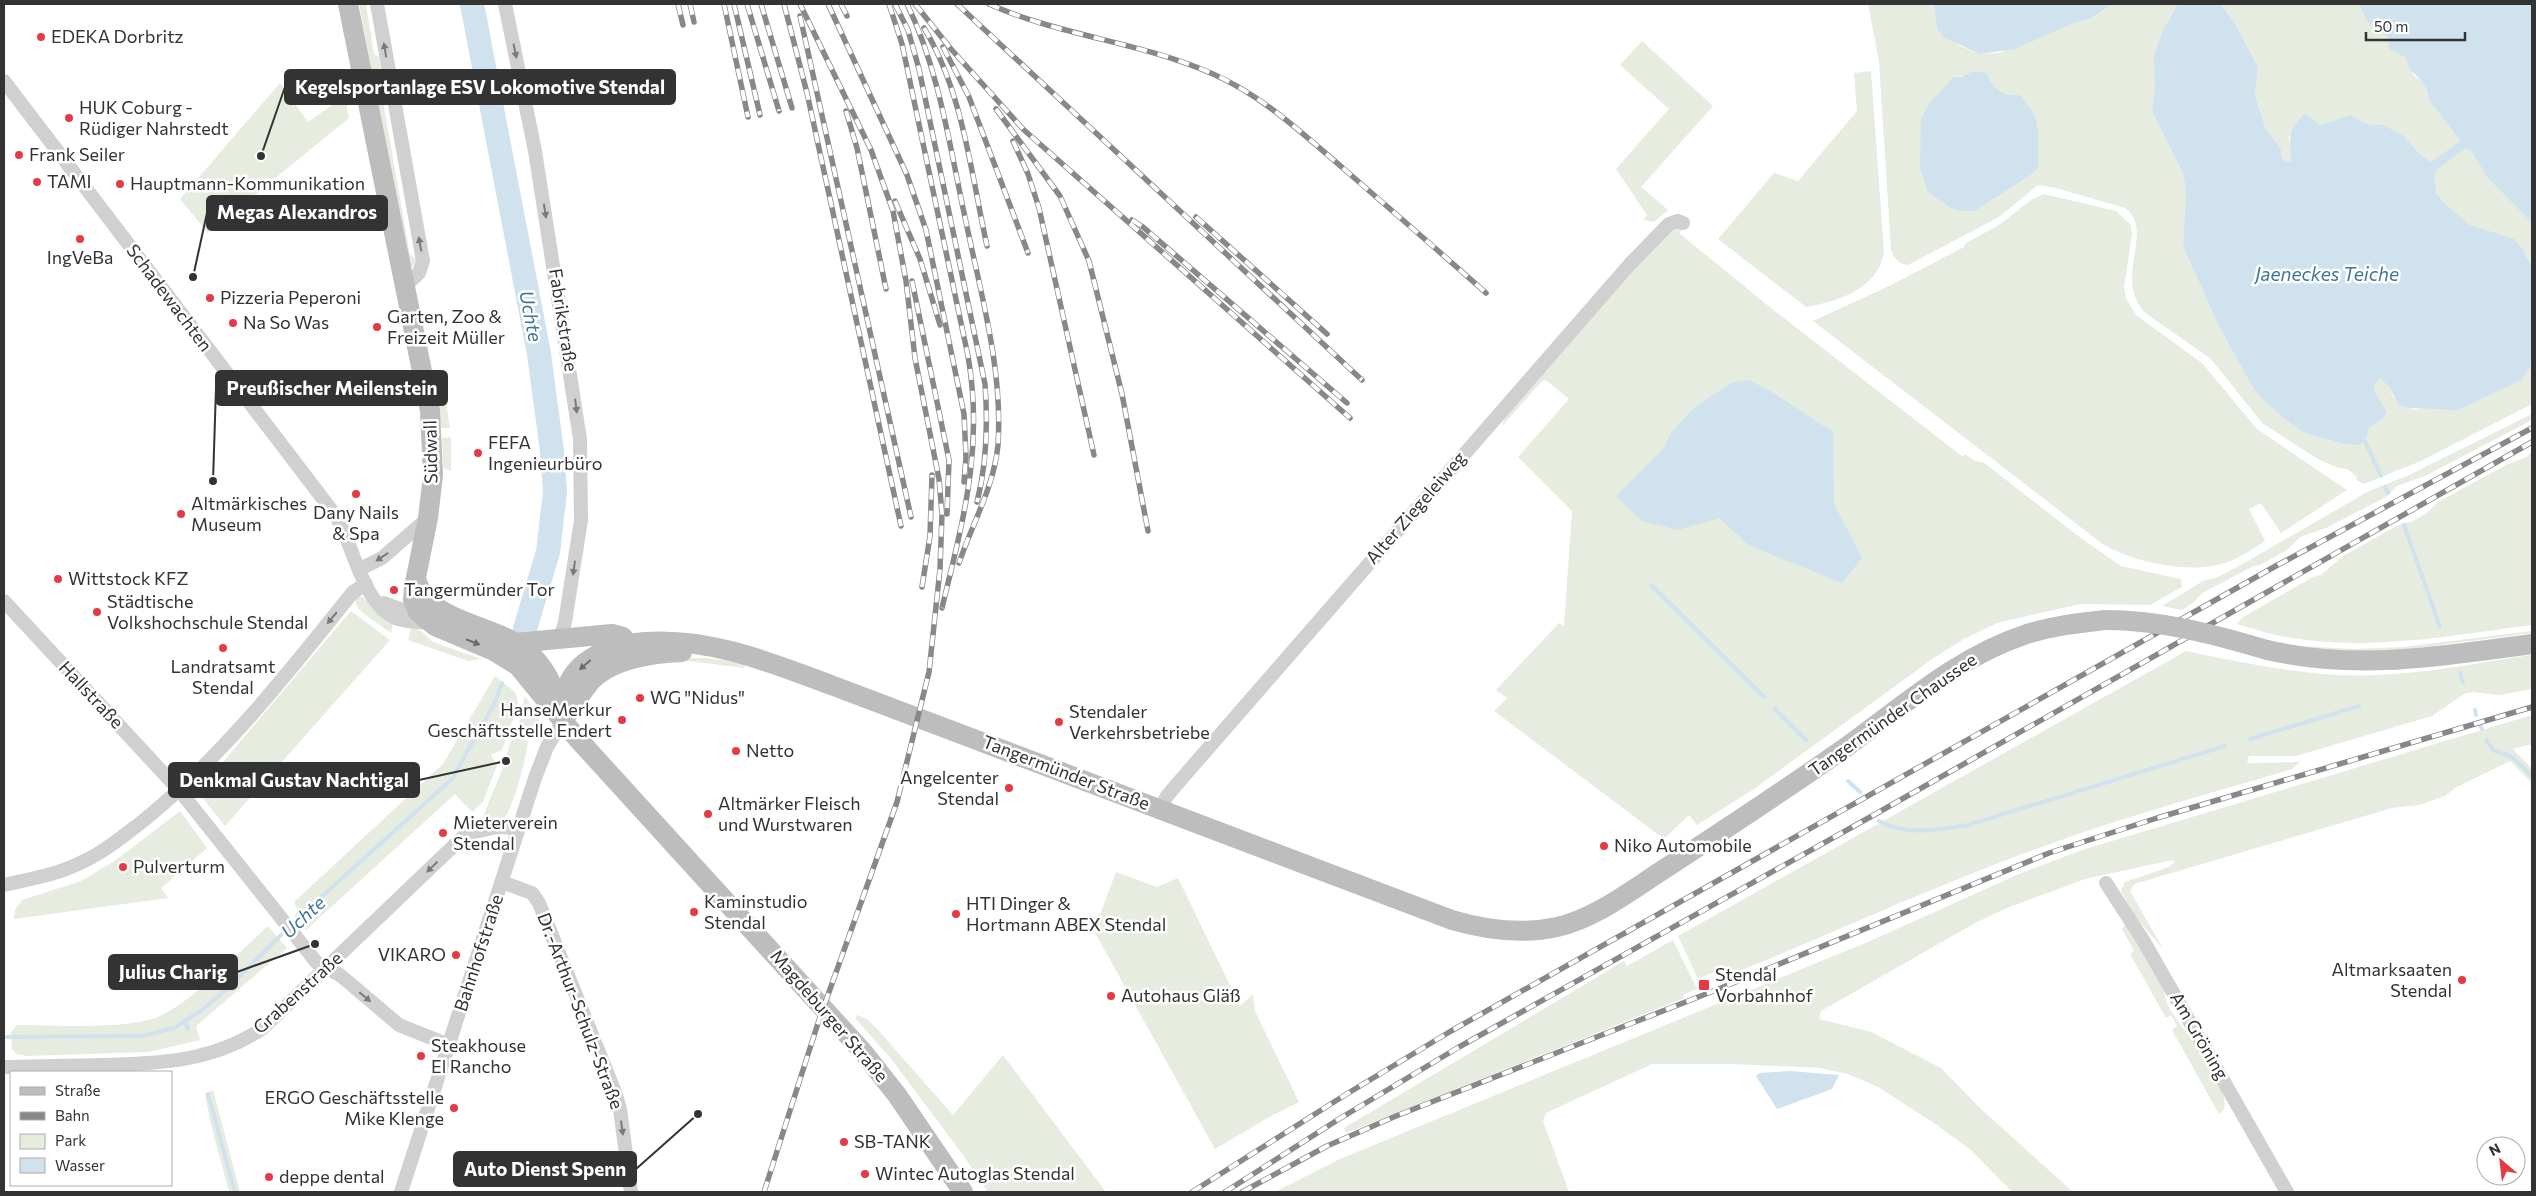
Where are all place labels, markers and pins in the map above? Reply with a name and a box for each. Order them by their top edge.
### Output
place label: EDEKA Dorbritz [51,25,184,47]
marker: EDEKA Dorbritz [35,31,47,43]
callout: Kegelsportanlage ESV Lokomotive Stendal [285,70,675,104]
place label: HUK Coburg - Rüdiger Nahrstedt [79,96,229,139]
marker: HUK Coburg - Rüdiger Nahrstedt [63,112,75,124]
place label: Frank Seiler [29,143,125,165]
marker: Frank Seiler [13,149,25,161]
place label: TAMI [47,170,92,192]
place label: Hauptmann-Kommunikation [130,172,365,194]
marker: TAMI [31,176,43,188]
marker: Hauptmann-Kommunikation [114,178,126,190]
callout: Megas Alexandros [207,196,387,230]
marker: IngVeBa [74,233,86,245]
place label: IngVeBa [47,246,113,268]
place label: Pizzeria Peperoni [220,286,361,308]
marker: Pizzeria Peperoni [204,292,216,304]
place label: Garten, Zoo & Freizeit Müller [387,305,505,348]
place label: Na So Was [243,311,329,333]
marker: Na So Was [227,317,239,329]
marker: Garten, Zoo & Freizeit Müller [371,321,383,333]
callout: Preußischer Meilenstein [216,371,447,405]
place label: FEFA Ingenieurbüro [488,431,602,474]
marker: FEFA Ingenieurbüro [472,447,484,459]
marker: Dany Nails & Spa [350,488,362,500]
place label: Altmärkisches Museum [191,492,307,535]
place label: Dany Nails & Spa [313,501,399,544]
marker: Altmärkisches Museum [175,508,187,520]
place label: Wittstock KFZ [68,567,188,589]
marker: Wittstock KFZ [52,573,64,585]
place label: Tangermünder Tor [404,578,555,600]
marker: Tangermünder Tor [388,584,400,596]
place label: Städtische Volkshochschule Stendal [107,590,308,633]
marker: Städtische Volkshochschule Stendal [91,606,103,618]
marker: Landratsamt Stendal [217,642,229,654]
place label: Landratsamt Stendal [171,655,275,698]
place label: WG "Nidus" [650,686,745,708]
marker: WG "Nidus" [634,692,646,704]
place label: HanseMerkur Geschäftsstelle Endert [427,698,612,741]
place label: Stendaler Verkehrsbetriebe [1069,700,1210,743]
marker: HanseMerkur Geschäftsstelle Endert [616,714,628,726]
marker: Stendaler Verkehrsbetriebe [1053,716,1065,728]
place label: Netto [746,739,794,761]
marker: Netto [730,745,742,757]
callout: Denkmal Gustav Nachtigal [169,763,419,797]
place label: Angelcenter Stendal [900,766,999,809]
marker: Angelcenter Stendal [1003,782,1015,794]
place label: Altmärker Fleisch und Wurstwaren [718,792,861,835]
marker: Altmärker Fleisch und Wurstwaren [702,808,714,820]
place label: Mieterverein Stendal [453,811,558,854]
marker: Mieterverein Stendal [437,827,449,839]
place label: Niko Automobile [1614,834,1752,856]
marker: Niko Automobile [1598,840,1610,852]
place label: Pulverturm [133,855,225,877]
marker: Pulverturm [117,861,129,873]
place label: Kaminstudio Stendal [704,890,808,933]
place label: HTI Dinger & Hortmann ABEX Stendal [966,892,1166,935]
marker: Kaminstudio Stendal [688,906,700,918]
marker: HTI Dinger & Hortmann ABEX Stendal [950,908,962,920]
place label: VIKARO [378,943,446,965]
marker: VIKARO [450,949,462,961]
callout: Julius Charig [109,955,237,989]
place label: Altmarksaaten Stendal [2331,958,2452,1001]
place label: Stendal Vorbahnhof [1715,963,1814,1006]
marker: Altmarksaaten Stendal [2456,974,2468,986]
marker: Stendal Vorbahnhof [1697,978,1711,992]
place label: Autohaus Gläß [1121,984,1241,1006]
marker: Autohaus Gläß [1105,990,1117,1002]
place label: Steakhouse El Rancho [431,1034,526,1077]
marker: Steakhouse El Rancho [415,1050,427,1062]
place label: ERGO Geschäftsstelle Mike Klenge [265,1086,444,1129]
marker: ERGO Geschäftsstelle Mike Klenge [448,1102,460,1114]
place label: SB-TANK [854,1130,931,1152]
marker: SB-TANK [838,1136,850,1148]
callout: Auto Dienst Spenn [454,1152,636,1186]
place label: Wintec Autoglas Stendal [875,1162,1075,1184]
place label: deppe dental [279,1165,385,1187]
marker: Wintec Autoglas Stendal [859,1168,871,1180]
marker: deppe dental [263,1171,275,1183]

